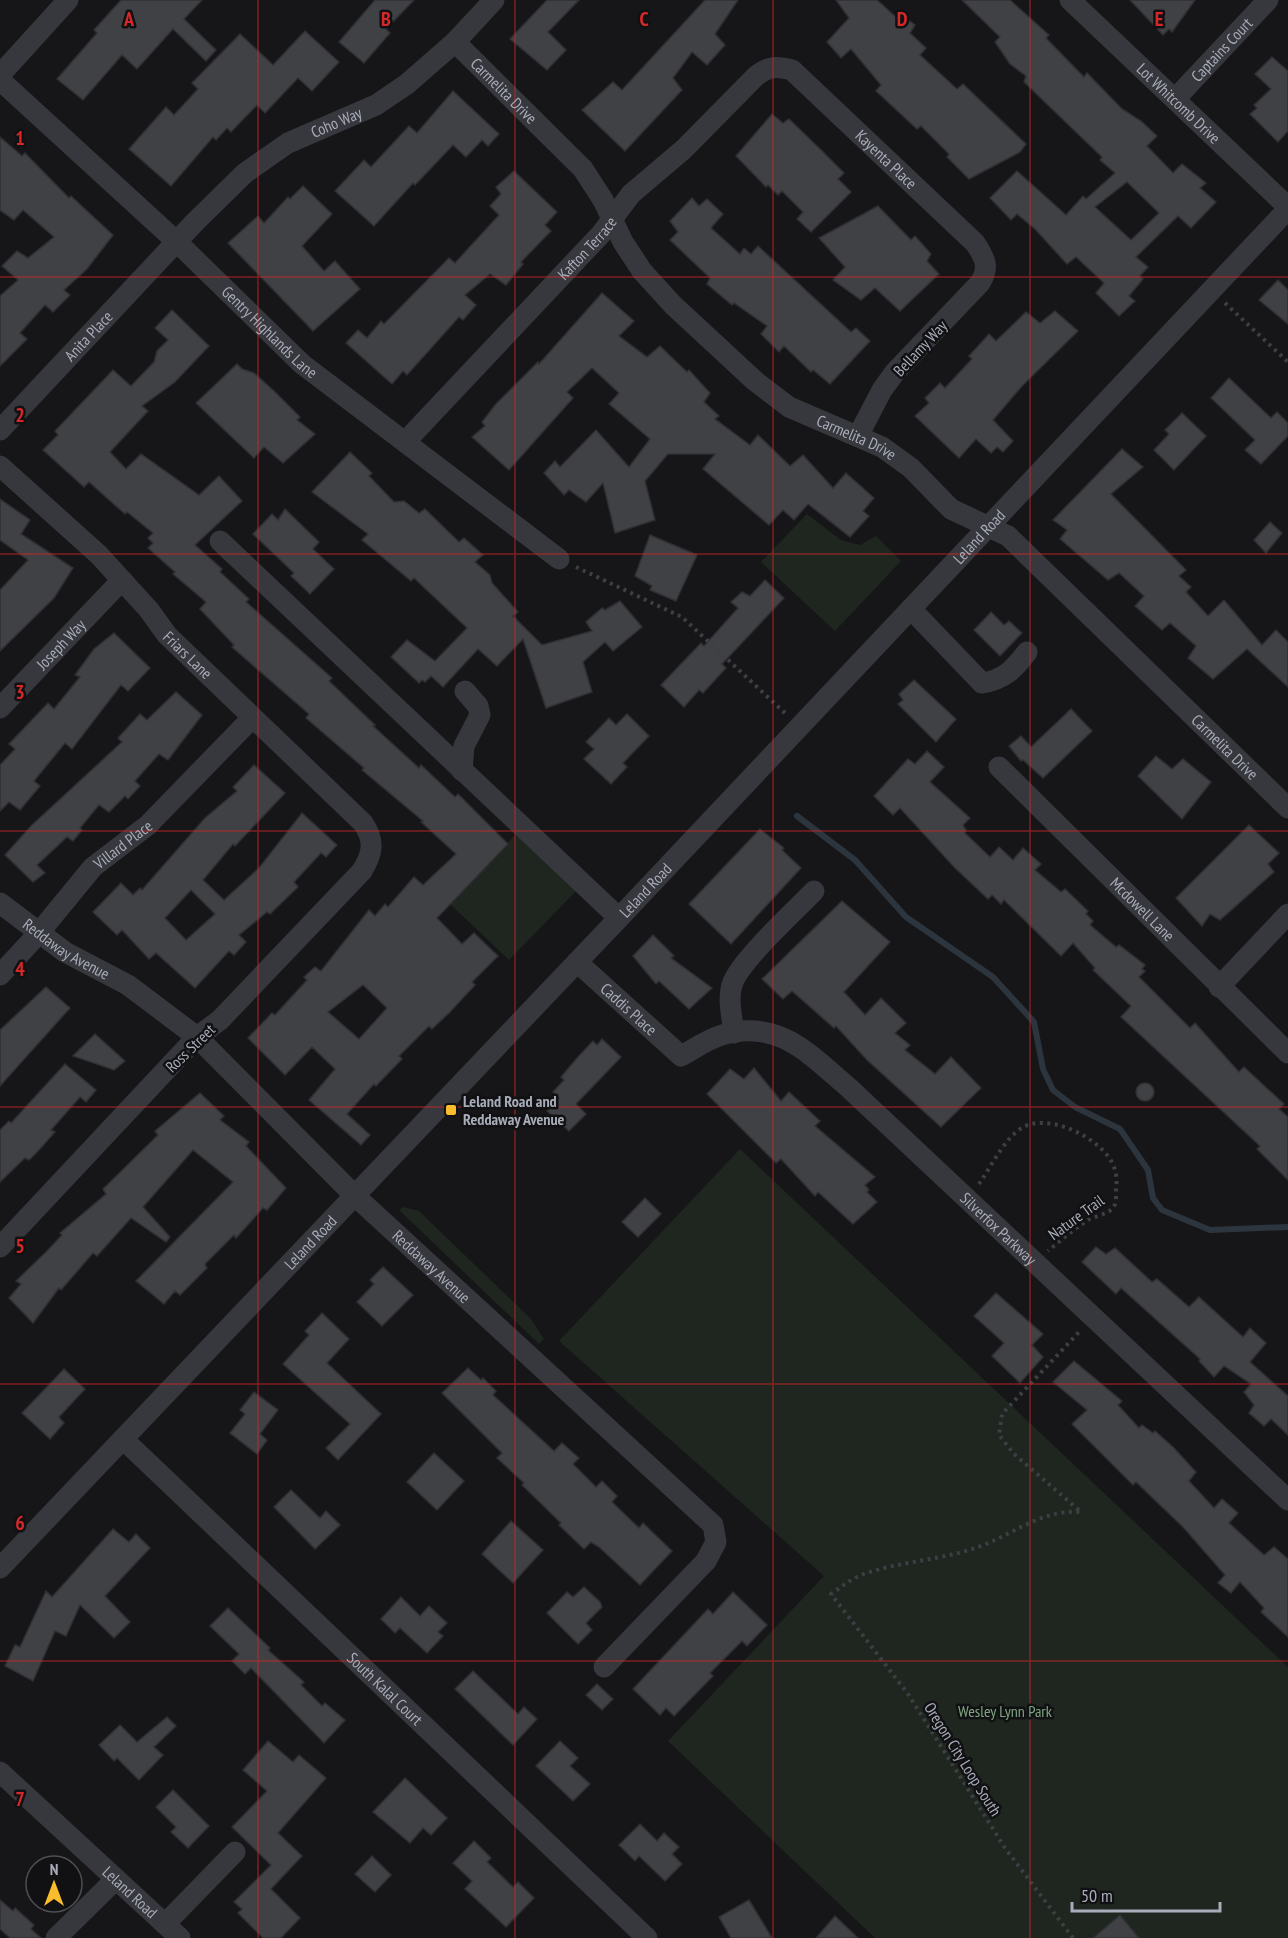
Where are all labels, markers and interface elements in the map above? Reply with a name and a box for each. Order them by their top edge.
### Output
text: A [123,6,135,32]
text: B [381,6,391,32]
text: C [639,6,649,32]
text: D [897,6,908,32]
text: E [1155,6,1163,32]
street label: Captains Court [1187,13,1257,86]
street label: Carmelita Drive [467,53,541,128]
street label: Lot Whitcomb Drive [1133,59,1225,148]
street label: Coho Way [308,102,365,142]
text: 1 [15,125,25,151]
street label: Kayenta Place [851,125,921,193]
street label: Kafton Terrace [553,212,621,284]
street label: Gentry Highlands Lane [218,281,321,382]
street label: Anita Place [60,307,117,365]
street label: Bellamy Way [889,316,951,380]
text: 2 [15,402,25,428]
street label: Carmelita Drive [814,410,900,464]
street label: Leland Road [949,505,1009,568]
street label: Joseph Way [31,615,90,675]
street label: Friars Lane [159,627,217,683]
text: 3 [15,679,25,705]
street label: Carmelita Drive [1187,710,1263,784]
street label: Villard Place [88,815,156,874]
street label: Leland Road [615,859,676,921]
street label: Mcdowell Lane [1106,873,1179,945]
street label: Reddaway Avenue [19,914,113,984]
text: 4 [15,956,25,982]
street label: Caddis Place [597,978,661,1040]
street label: Ross Street [161,1019,219,1076]
place label: Leland Road and Reddaway Avenue [463,1091,565,1129]
marker: Leland Road and Reddaway Avenue [444,1103,458,1117]
street label: Silverfox Parkway [956,1188,1041,1269]
street label: Nature Trail [1044,1190,1108,1244]
street label: Leland Road [280,1211,341,1273]
street label: Reddaway Avenue [388,1225,475,1307]
text: 5 [15,1233,25,1259]
text: 6 [15,1510,25,1536]
street label: South Kalal Court [343,1648,428,1730]
street label: Oregon City Loop South [920,1698,1006,1820]
park label: Wesley Lynn Park [958,1701,1053,1721]
text: 7 [15,1786,25,1812]
north arrow [24,1854,84,1914]
text: N [50,1859,58,1879]
street label: Leland Road [99,1862,162,1922]
scale bar [1072,1875,1220,1913]
text: 50 m [1081,1884,1113,1907]

